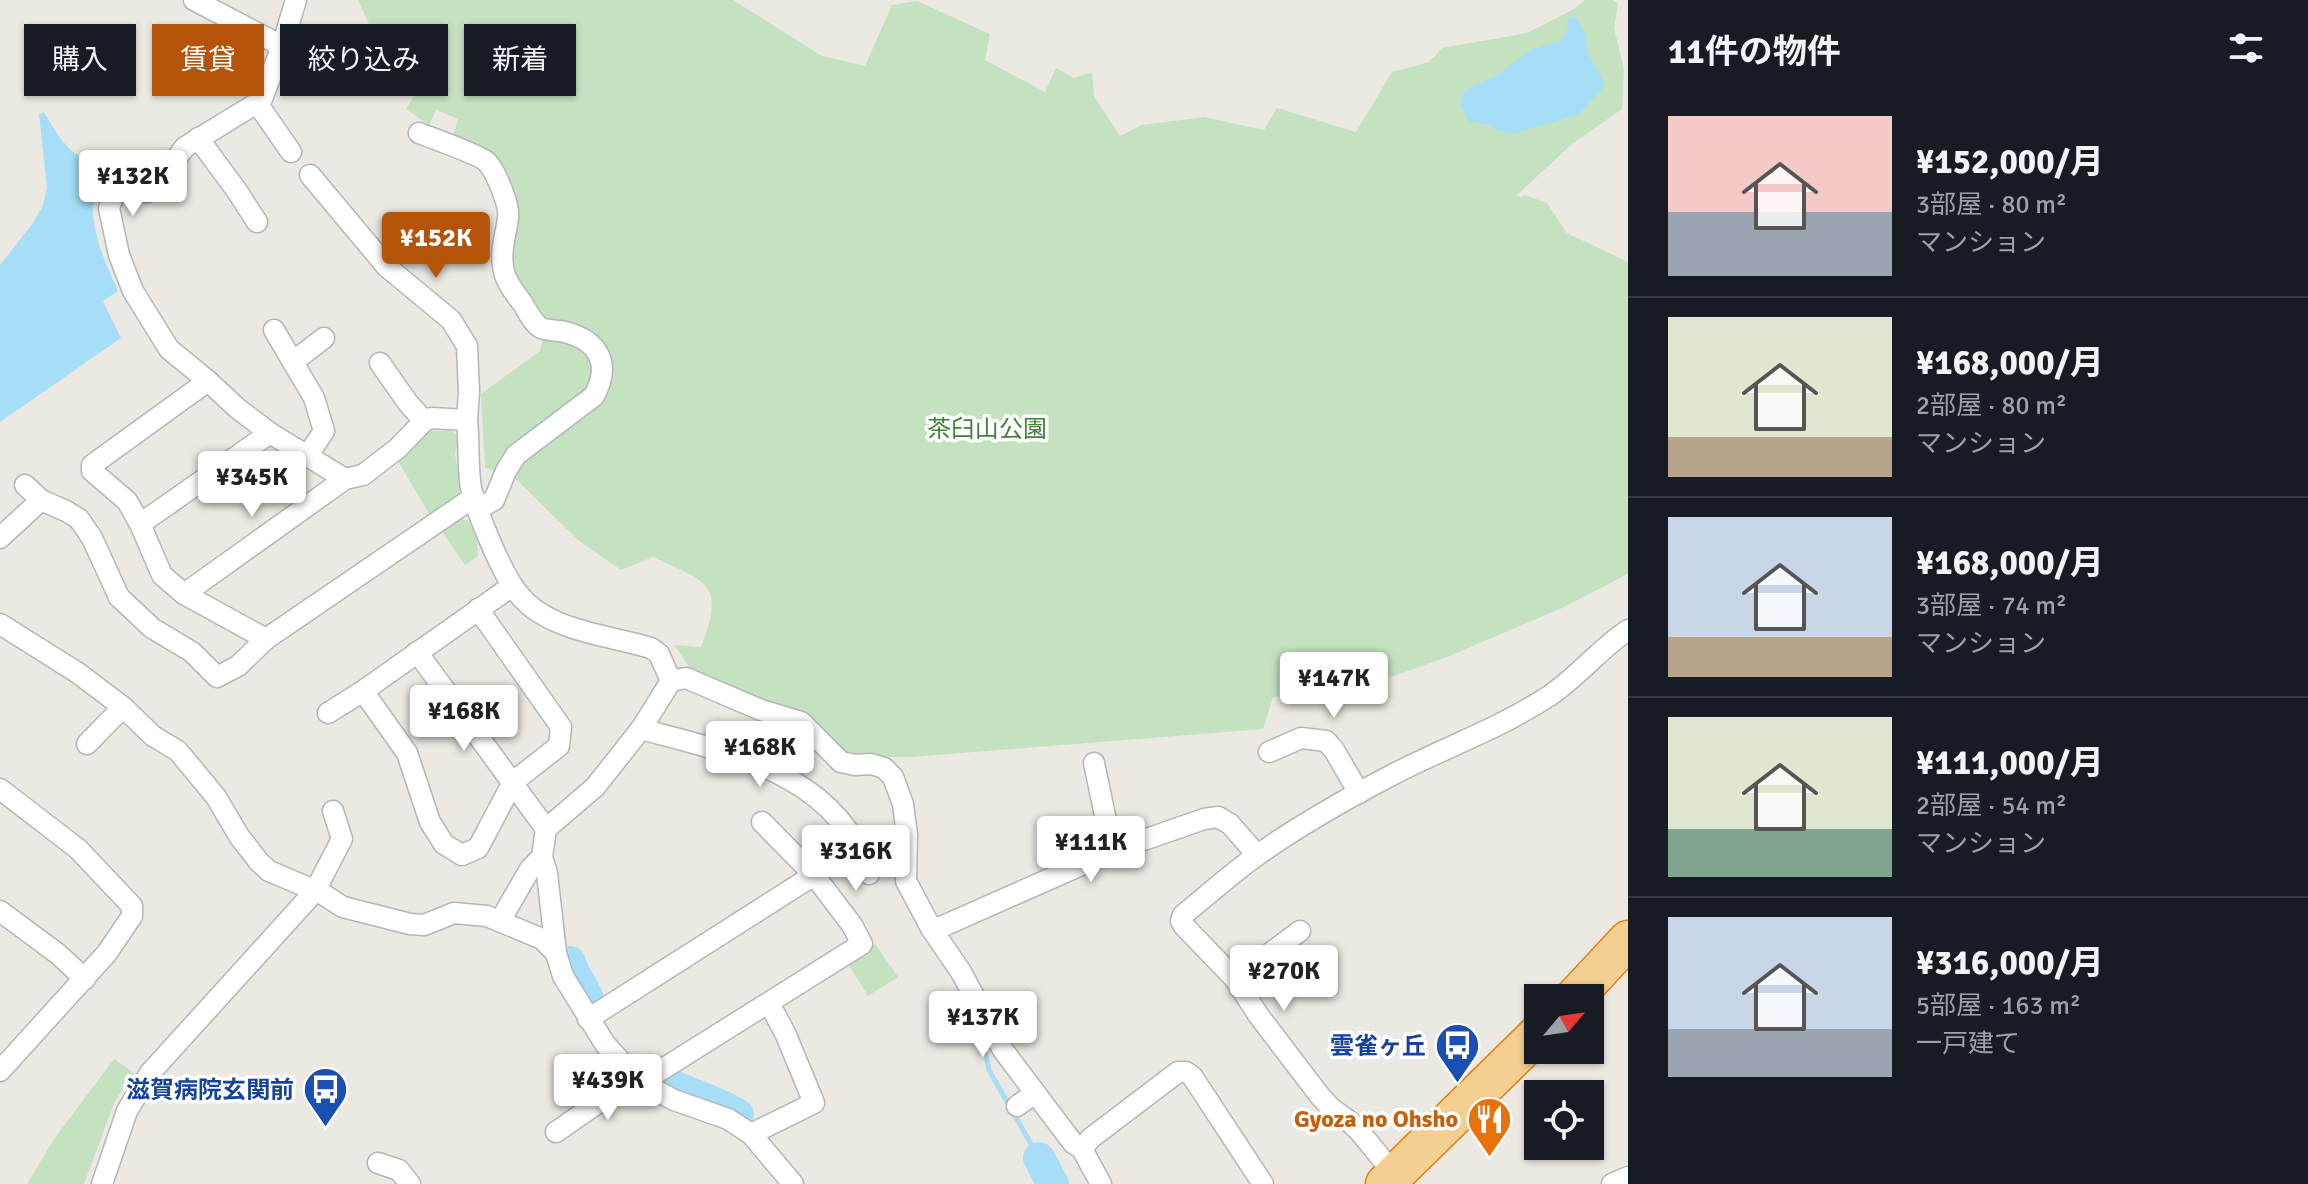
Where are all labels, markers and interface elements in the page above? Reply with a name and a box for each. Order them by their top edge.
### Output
chip: 購入 [24,24,136,96]
chip: 賃貸 [152,24,264,96]
chip: 絞り込み [280,24,448,96]
chip: 新着 [464,24,576,96]
icon: filters [2224,26,2268,70]
text: 11件の物件 [1668,31,1841,73]
text: ¥152,000/月 [1916,141,2104,183]
icon: home [1732,148,1828,244]
pin: ¥132K [77,150,189,218]
text: ¥132K [97,160,169,192]
text: 3部屋 · 80 m² [1916,189,2067,221]
pin: ¥152K [380,212,492,280]
text: ¥152K [400,222,472,254]
text: マンション [1916,227,2046,259]
text: ¥168,000/月 [1916,342,2104,384]
icon: home [1732,349,1828,445]
text: 2部屋 · 80 m² [1916,390,2067,422]
park label: 茶臼山公園 [927,414,1047,444]
text: マンション [1916,428,2046,460]
pin: ¥345K [196,451,308,519]
text: ¥345K [216,461,288,493]
text: ¥168,000/月 [1916,542,2104,584]
icon: home [1732,549,1828,645]
text: 3部屋 · 74 m² [1916,590,2067,622]
text: マンション [1916,628,2046,660]
pin: ¥147K [1278,652,1390,720]
text: ¥147K [1298,662,1370,694]
pin: ¥168K [408,685,520,753]
text: ¥168K [428,695,500,727]
pin: ¥168K [704,721,816,789]
text: ¥168K [724,731,796,763]
text: ¥111,000/月 [1916,742,2104,784]
icon: home [1732,749,1828,845]
text: 2部屋 · 54 m² [1916,790,2067,822]
pin: ¥111K [1035,816,1147,884]
pin: ¥316K [800,825,912,893]
text: ¥111K [1055,826,1127,858]
text: マンション [1916,828,2046,860]
text: ¥316K [820,835,892,867]
text: ¥316,000/月 [1916,942,2104,984]
pin: ¥270K [1228,945,1340,1013]
icon: home [1732,949,1828,1045]
text: ¥270K [1248,955,1320,987]
north arrow [1524,984,1604,1064]
map controls [1524,984,1604,1160]
text: 5部屋 · 163 m² [1916,990,2081,1022]
pin: ¥137K [927,991,1039,1059]
text: ¥137K [947,1001,1019,1033]
bus stop icon: 雲雀ヶ丘 [1433,1022,1481,1085]
text: 一戸建て [1916,1028,2020,1060]
place label: 雲雀ヶ丘 [1330,1031,1426,1061]
pin: ¥439K [552,1054,664,1122]
text: ¥439K [572,1064,644,1096]
bus stop icon: 滋賀病院玄関前 [301,1066,349,1129]
place label: 滋賀病院玄関前 [126,1075,294,1105]
button: locate [1524,1080,1604,1160]
restaurant icon: Gyoza no Ohsho [1465,1095,1513,1158]
place label: Gyoza no Ohsho [1294,1104,1458,1134]

